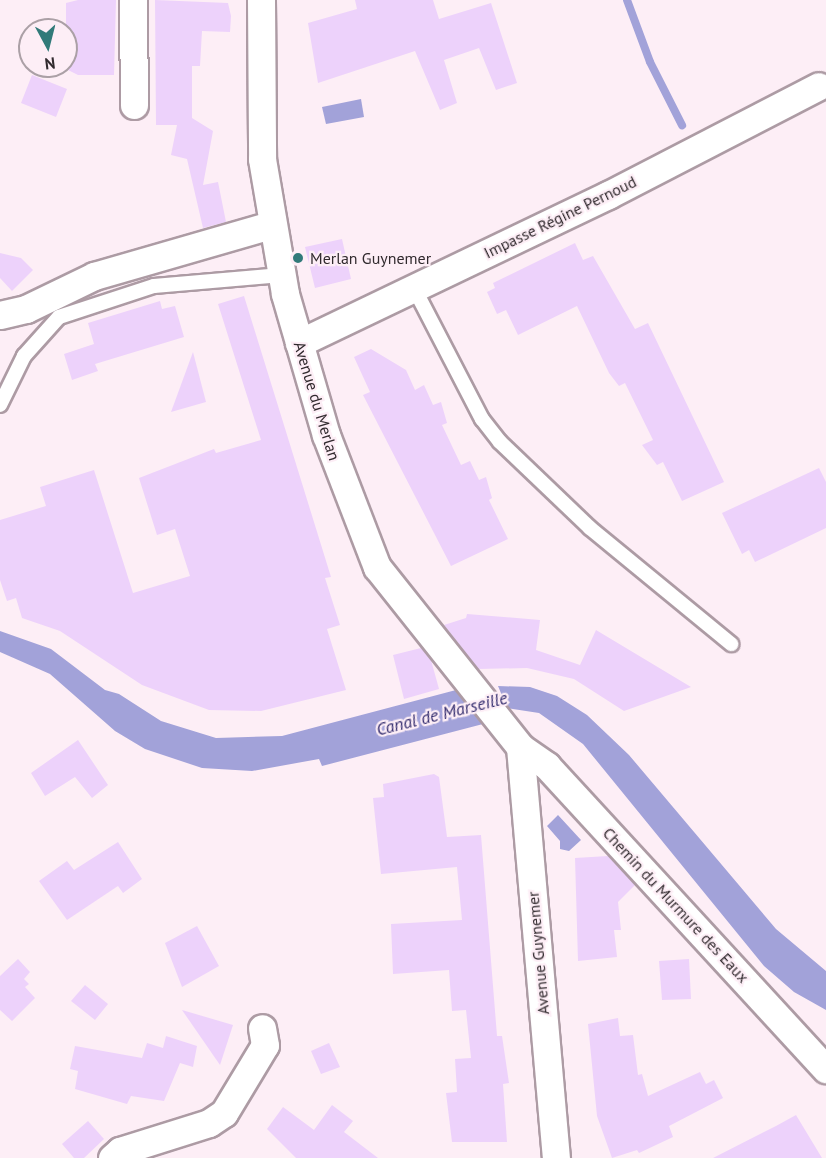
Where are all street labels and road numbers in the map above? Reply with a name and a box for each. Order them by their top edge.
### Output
street label: Impasse Régine Pernoud [481,172,639,262]
street label: Avenue du Merlan [290,339,344,463]
street label: Chemin du Murmure des Eaux [599,823,753,987]
street label: Avenue Guynemer [523,891,553,1015]

